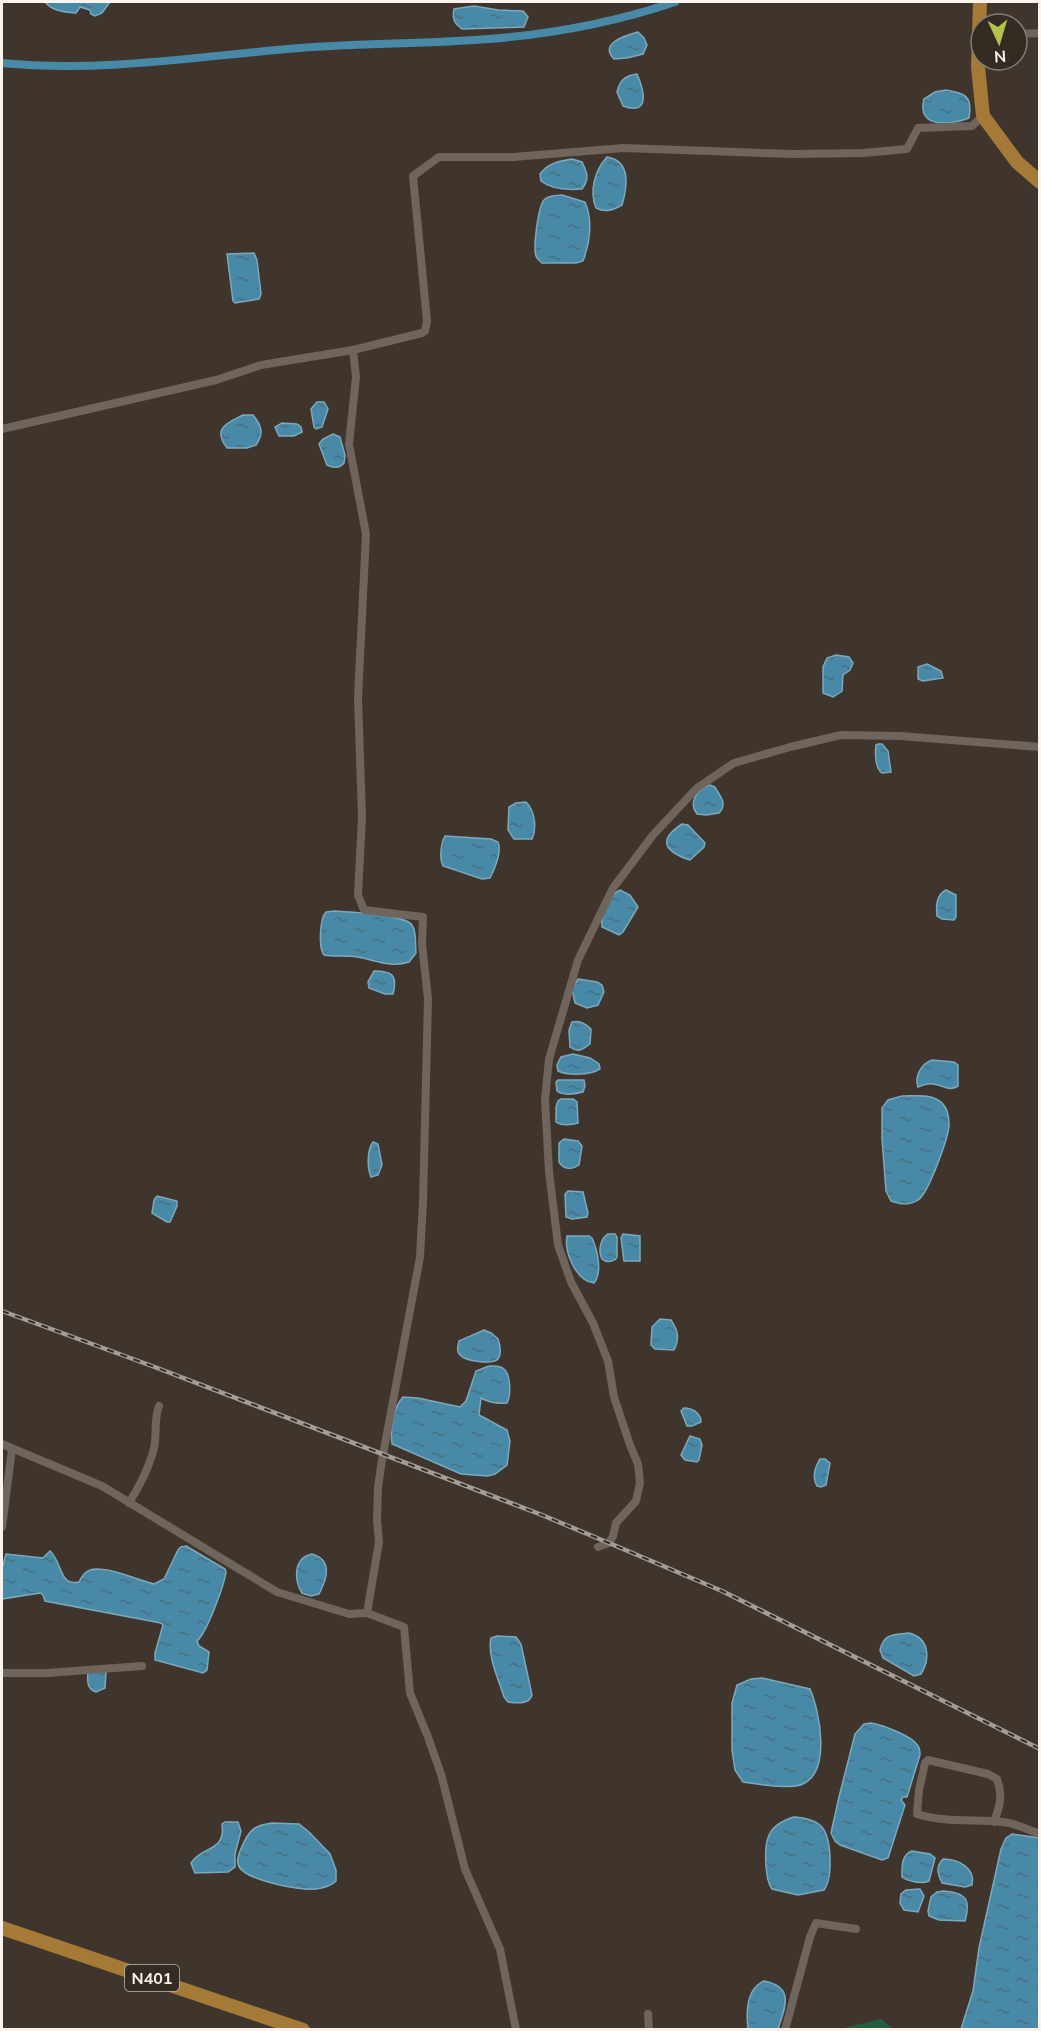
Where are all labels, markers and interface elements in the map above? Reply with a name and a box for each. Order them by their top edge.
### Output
north arrow [969,12,1029,72]
text: N [993,47,1007,67]
road number: N401 [125,1965,179,1991]

